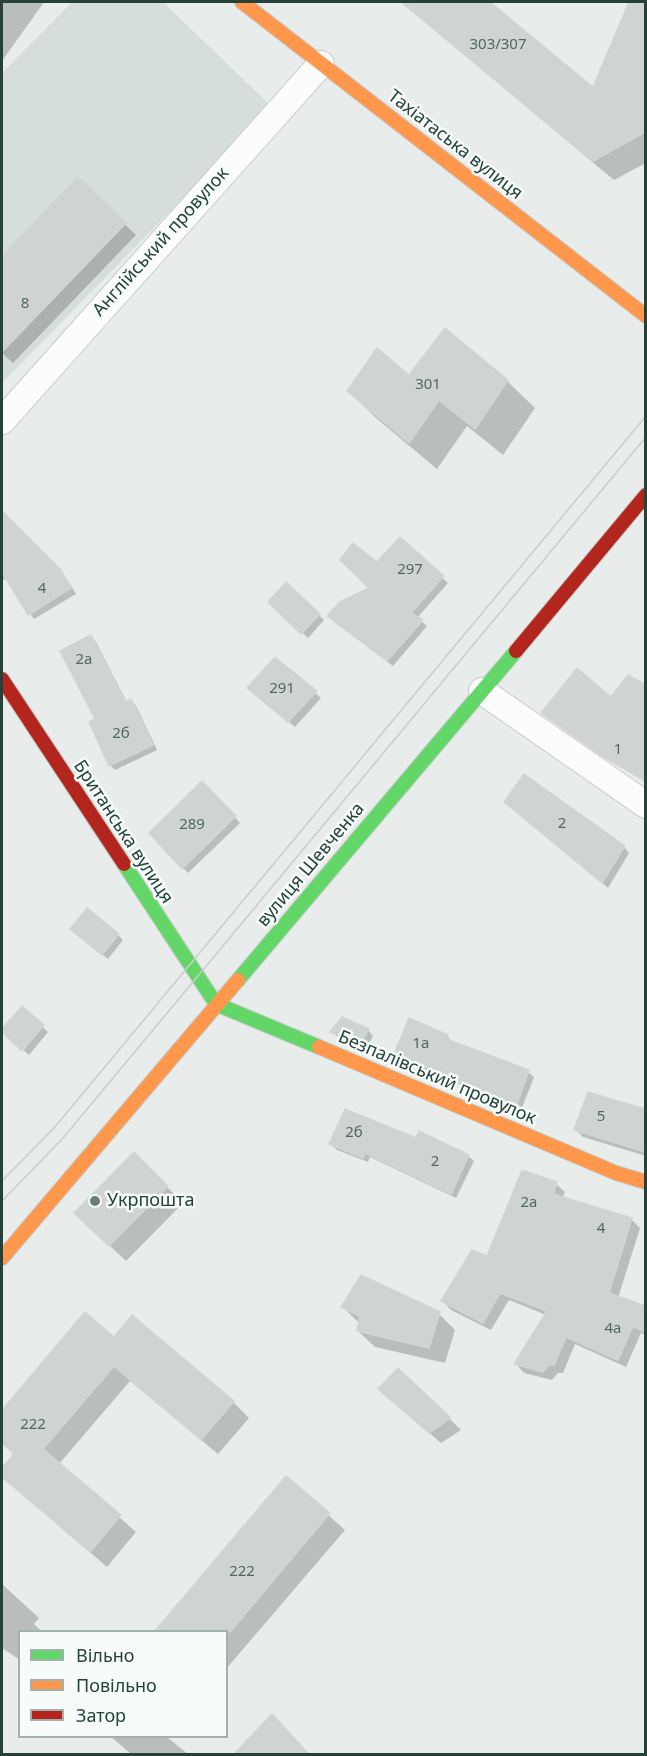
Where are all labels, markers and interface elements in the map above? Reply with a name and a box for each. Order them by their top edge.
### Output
house number: 303/307 [469,36,527,54]
street label: Тахіатаська вулиця [383,86,527,204]
street label: Англійський провулок [88,163,234,321]
house number: 8 [21,295,29,313]
house number: 301 [415,376,441,394]
house number: 297 [397,561,423,579]
house number: 4 [38,580,46,598]
house number: 2а [76,651,92,669]
house number: 291 [269,680,295,698]
house number: 2б [112,725,130,743]
house number: 1 [614,741,622,759]
street label: Британська вулиця [69,756,177,908]
street label: вулиця Шевченка [253,798,369,932]
house number: 2 [558,815,566,833]
house number: 289 [179,816,205,834]
street label: Безпалівський провулок [335,1026,539,1130]
house number: 1а [413,1035,429,1053]
house number: 5 [597,1108,605,1126]
house number: 2б [345,1124,363,1142]
house number: 2 [431,1153,439,1171]
place label: Укрпошта [107,1190,194,1212]
marker: Укрпошта [88,1194,102,1208]
house number: 2а [521,1194,537,1212]
house number: 4 [597,1220,605,1238]
house number: 4а [605,1320,621,1338]
house number: 222 [20,1416,46,1434]
house number: 222 [229,1563,255,1581]
legend [18,1630,228,1738]
text: Вільно [76,1643,134,1667]
text: Повільно [76,1673,157,1697]
text: Затор [76,1703,126,1727]

